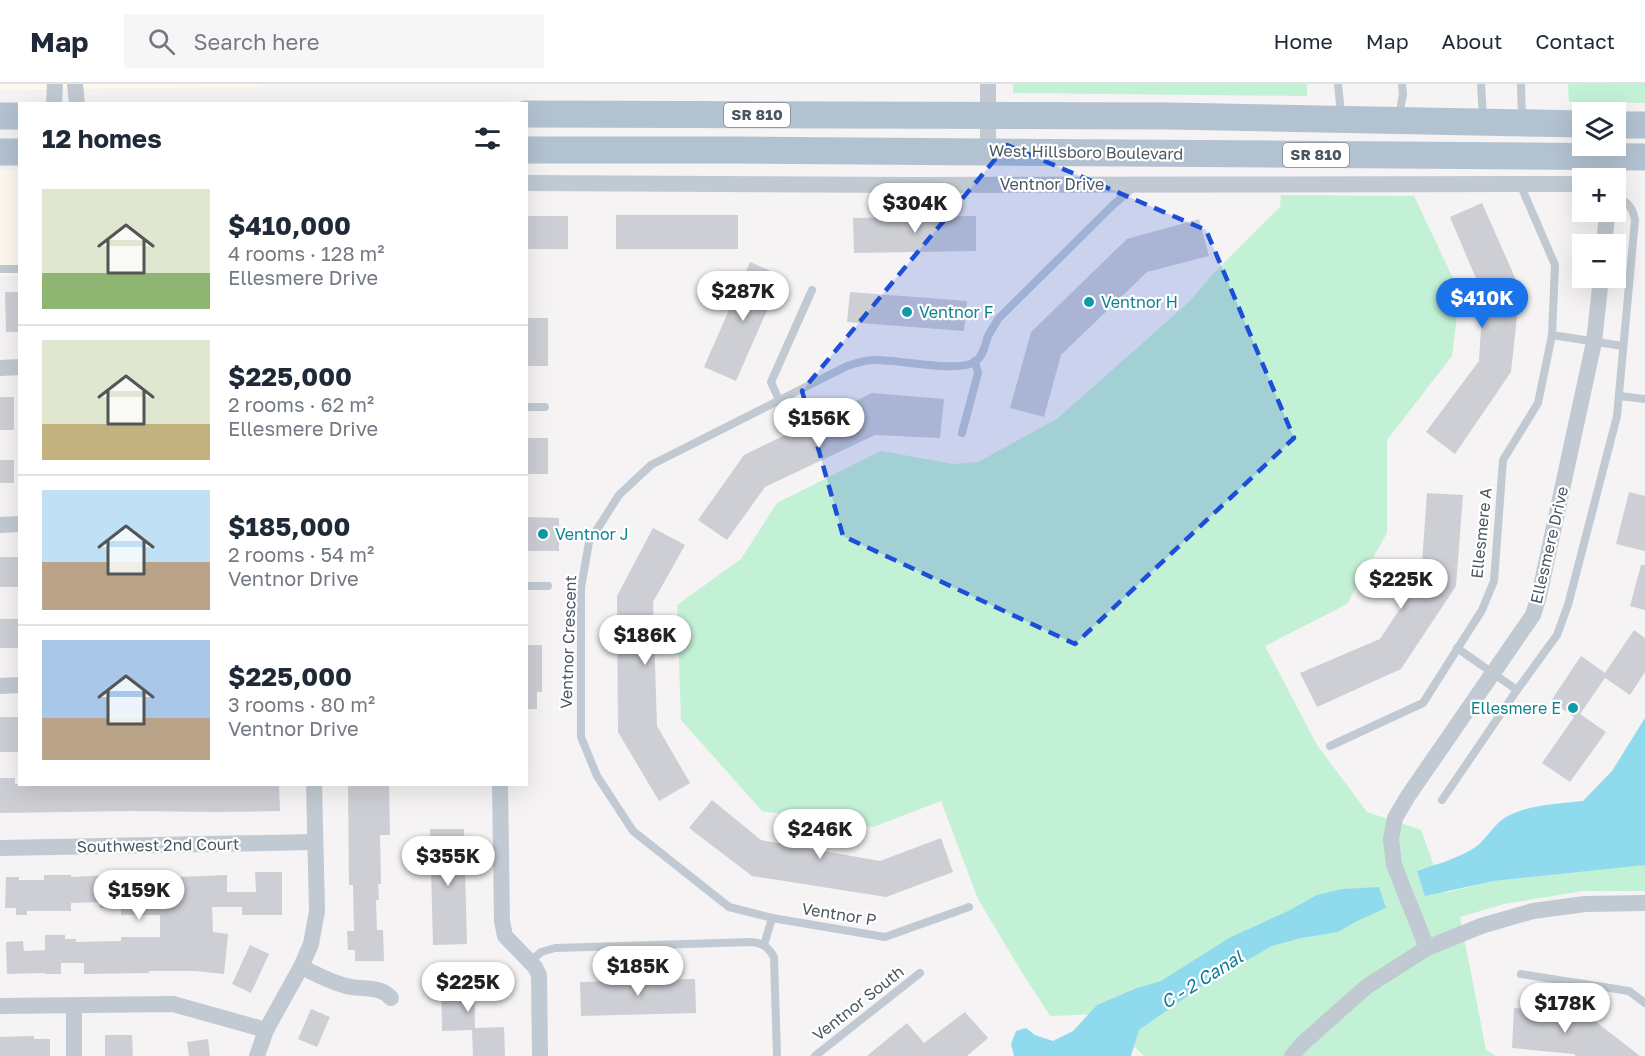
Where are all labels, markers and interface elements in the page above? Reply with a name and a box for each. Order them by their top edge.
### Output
search box [124,14,544,68]
text: Map [30,25,88,58]
icon: search [145,25,178,58]
text: Search here [193,28,319,55]
text: Home [1273,28,1333,54]
text: Map [1366,28,1409,54]
text: About [1442,28,1502,54]
text: Contact [1535,28,1615,54]
map controls [1572,102,1626,288]
button: layers [1572,102,1626,156]
road number: SR 810 [724,103,790,127]
icon: filters [471,122,504,155]
text: 12 homes [42,123,162,154]
street label: West Hillsboro Boulevard [989,140,1183,164]
road number: SR 810 [1283,143,1349,167]
button: + [1572,168,1626,222]
street label: Ventnor Drive [1000,174,1104,194]
pin: $304K [873,183,957,234]
text: $304K [882,190,948,214]
text: $410,000 [228,210,351,241]
icon: home [90,213,162,285]
button: − [1572,234,1626,288]
text: 4 rooms · 128 m² [228,241,385,265]
text: Ellesmere Drive [228,265,378,289]
pin: $287K [701,271,785,322]
text: $287K [711,278,775,302]
pin: $410K [1440,278,1524,329]
text: $410K [1450,285,1514,309]
place label: Ventnor H [1101,292,1178,312]
marker: Ventnor H [1082,295,1096,309]
place label: Ventnor F [919,302,993,322]
marker: Ventnor F [900,305,914,319]
text: $225,000 [228,361,352,392]
icon: home [90,364,162,436]
text: 2 rooms · 62 m² [228,392,374,416]
pin: $156K [777,398,861,449]
text: $156K [787,405,851,429]
text: Ellesmere Drive [228,416,378,440]
street label: Ellesmere Drive [1526,484,1572,606]
street label: Ellesmere A [1466,486,1496,579]
text: $185,000 [228,511,350,542]
icon: home [90,514,162,586]
place label: Ventnor J [555,524,629,544]
marker: Ventnor J [536,527,550,541]
text: 2 rooms · 54 m² [228,542,374,566]
pin: $225K [1359,559,1443,610]
text: Ventnor Drive [228,566,359,590]
text: $225K [1369,566,1433,590]
street label: Ventnor Crescent [556,575,580,709]
pin: $186K [603,615,687,666]
text: $186K [613,622,677,646]
text: $225,000 [228,661,352,692]
icon: home [90,664,162,736]
text: 3 rooms · 80 m² [228,692,375,716]
place label: Ellesmere E [1471,698,1561,718]
marker: Ellesmere E [1566,701,1580,715]
text: Ventnor Drive [228,716,359,740]
pin: $246K [778,809,862,860]
text: $246K [787,816,853,840]
street label: Southwest 2nd Court [77,834,239,856]
pin: $355K [406,836,490,887]
text: $355K [416,843,480,867]
pin: $159K [97,870,181,921]
text: $159K [107,877,171,901]
street label: Ventnor P [800,898,878,930]
water label: C - 2 Canal [1156,945,1248,1013]
pin: $185K [596,946,680,997]
text: $185K [606,953,670,977]
street label: Ventnor South [808,961,908,1045]
pin: $225K [426,962,510,1013]
text: $225K [436,969,500,993]
pin: $178K [1523,983,1607,1034]
text: $178K [1534,990,1596,1014]

